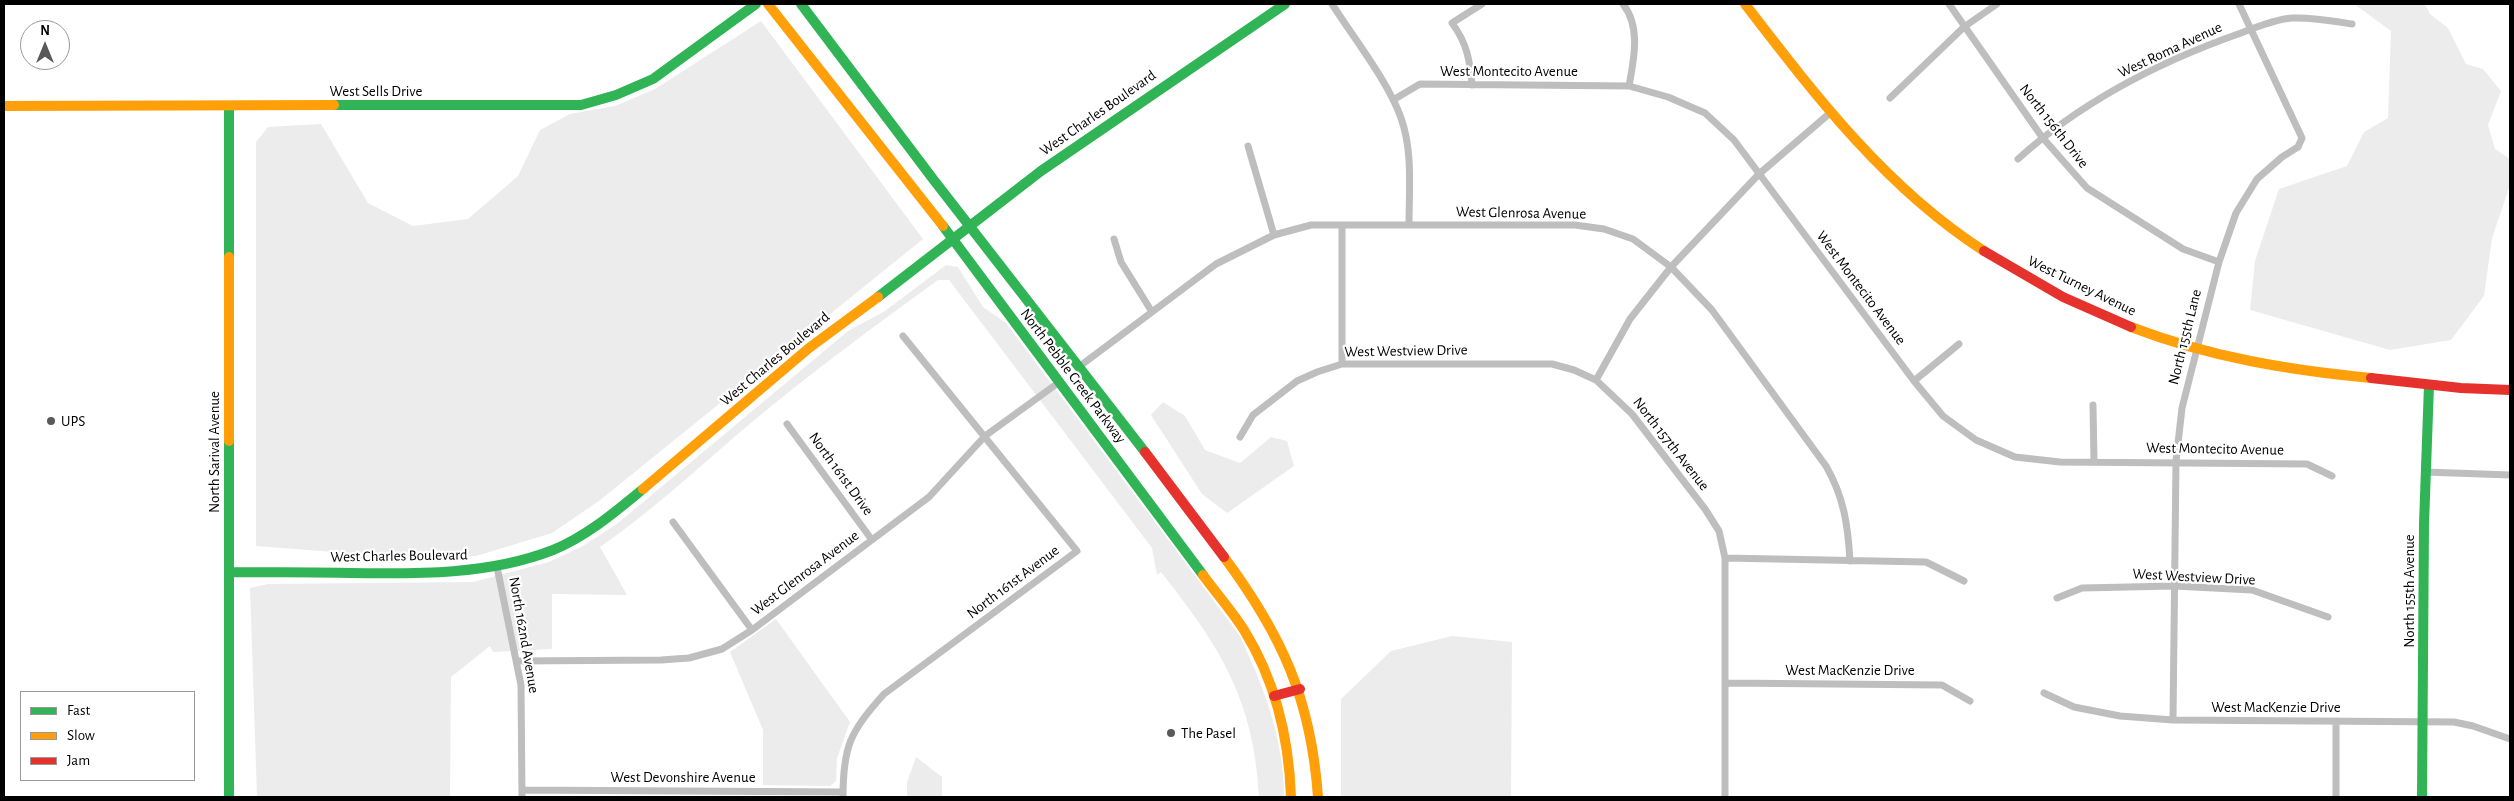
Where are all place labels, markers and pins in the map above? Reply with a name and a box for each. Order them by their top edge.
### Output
place label: UPS [61,412,85,430]
marker: UPS [45,415,57,427]
place label: The Pasel [1181,724,1236,742]
marker: The Pasel [1165,727,1177,739]

